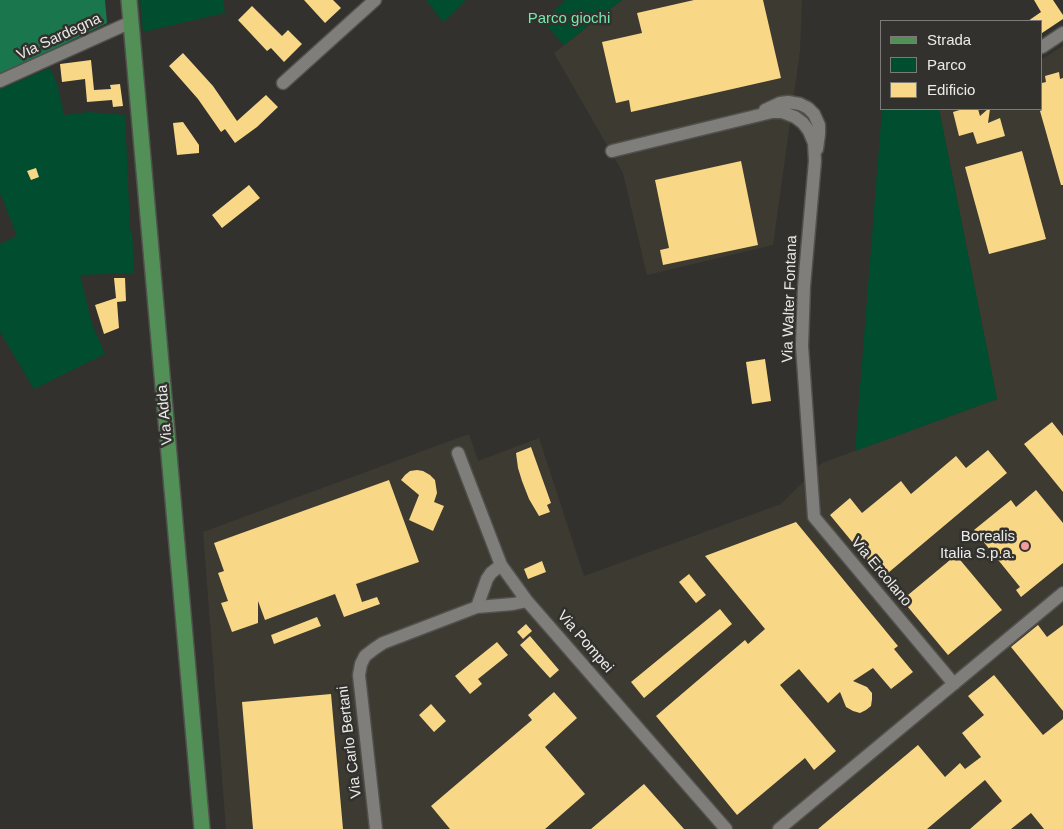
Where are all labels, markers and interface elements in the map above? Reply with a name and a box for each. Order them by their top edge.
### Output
street label: Via Sardegna [14,10,104,64]
park label: Parco giochi [528,10,610,28]
legend [880,20,1043,110]
text: Strada [927,31,971,48]
text: Parco [927,56,966,73]
text: Edificio [927,81,975,98]
street label: Via Walter Fontana [779,235,801,363]
street label: Via Adda [153,384,177,446]
place label: Borealis Italia S.p.a. [940,528,1015,563]
street label: Via Ercolano [847,534,915,610]
marker: Borealis Italia S.p.a. [1019,540,1031,552]
street label: Via Pompei [553,607,617,677]
street label: Via Carlo Bertani [334,685,366,799]

